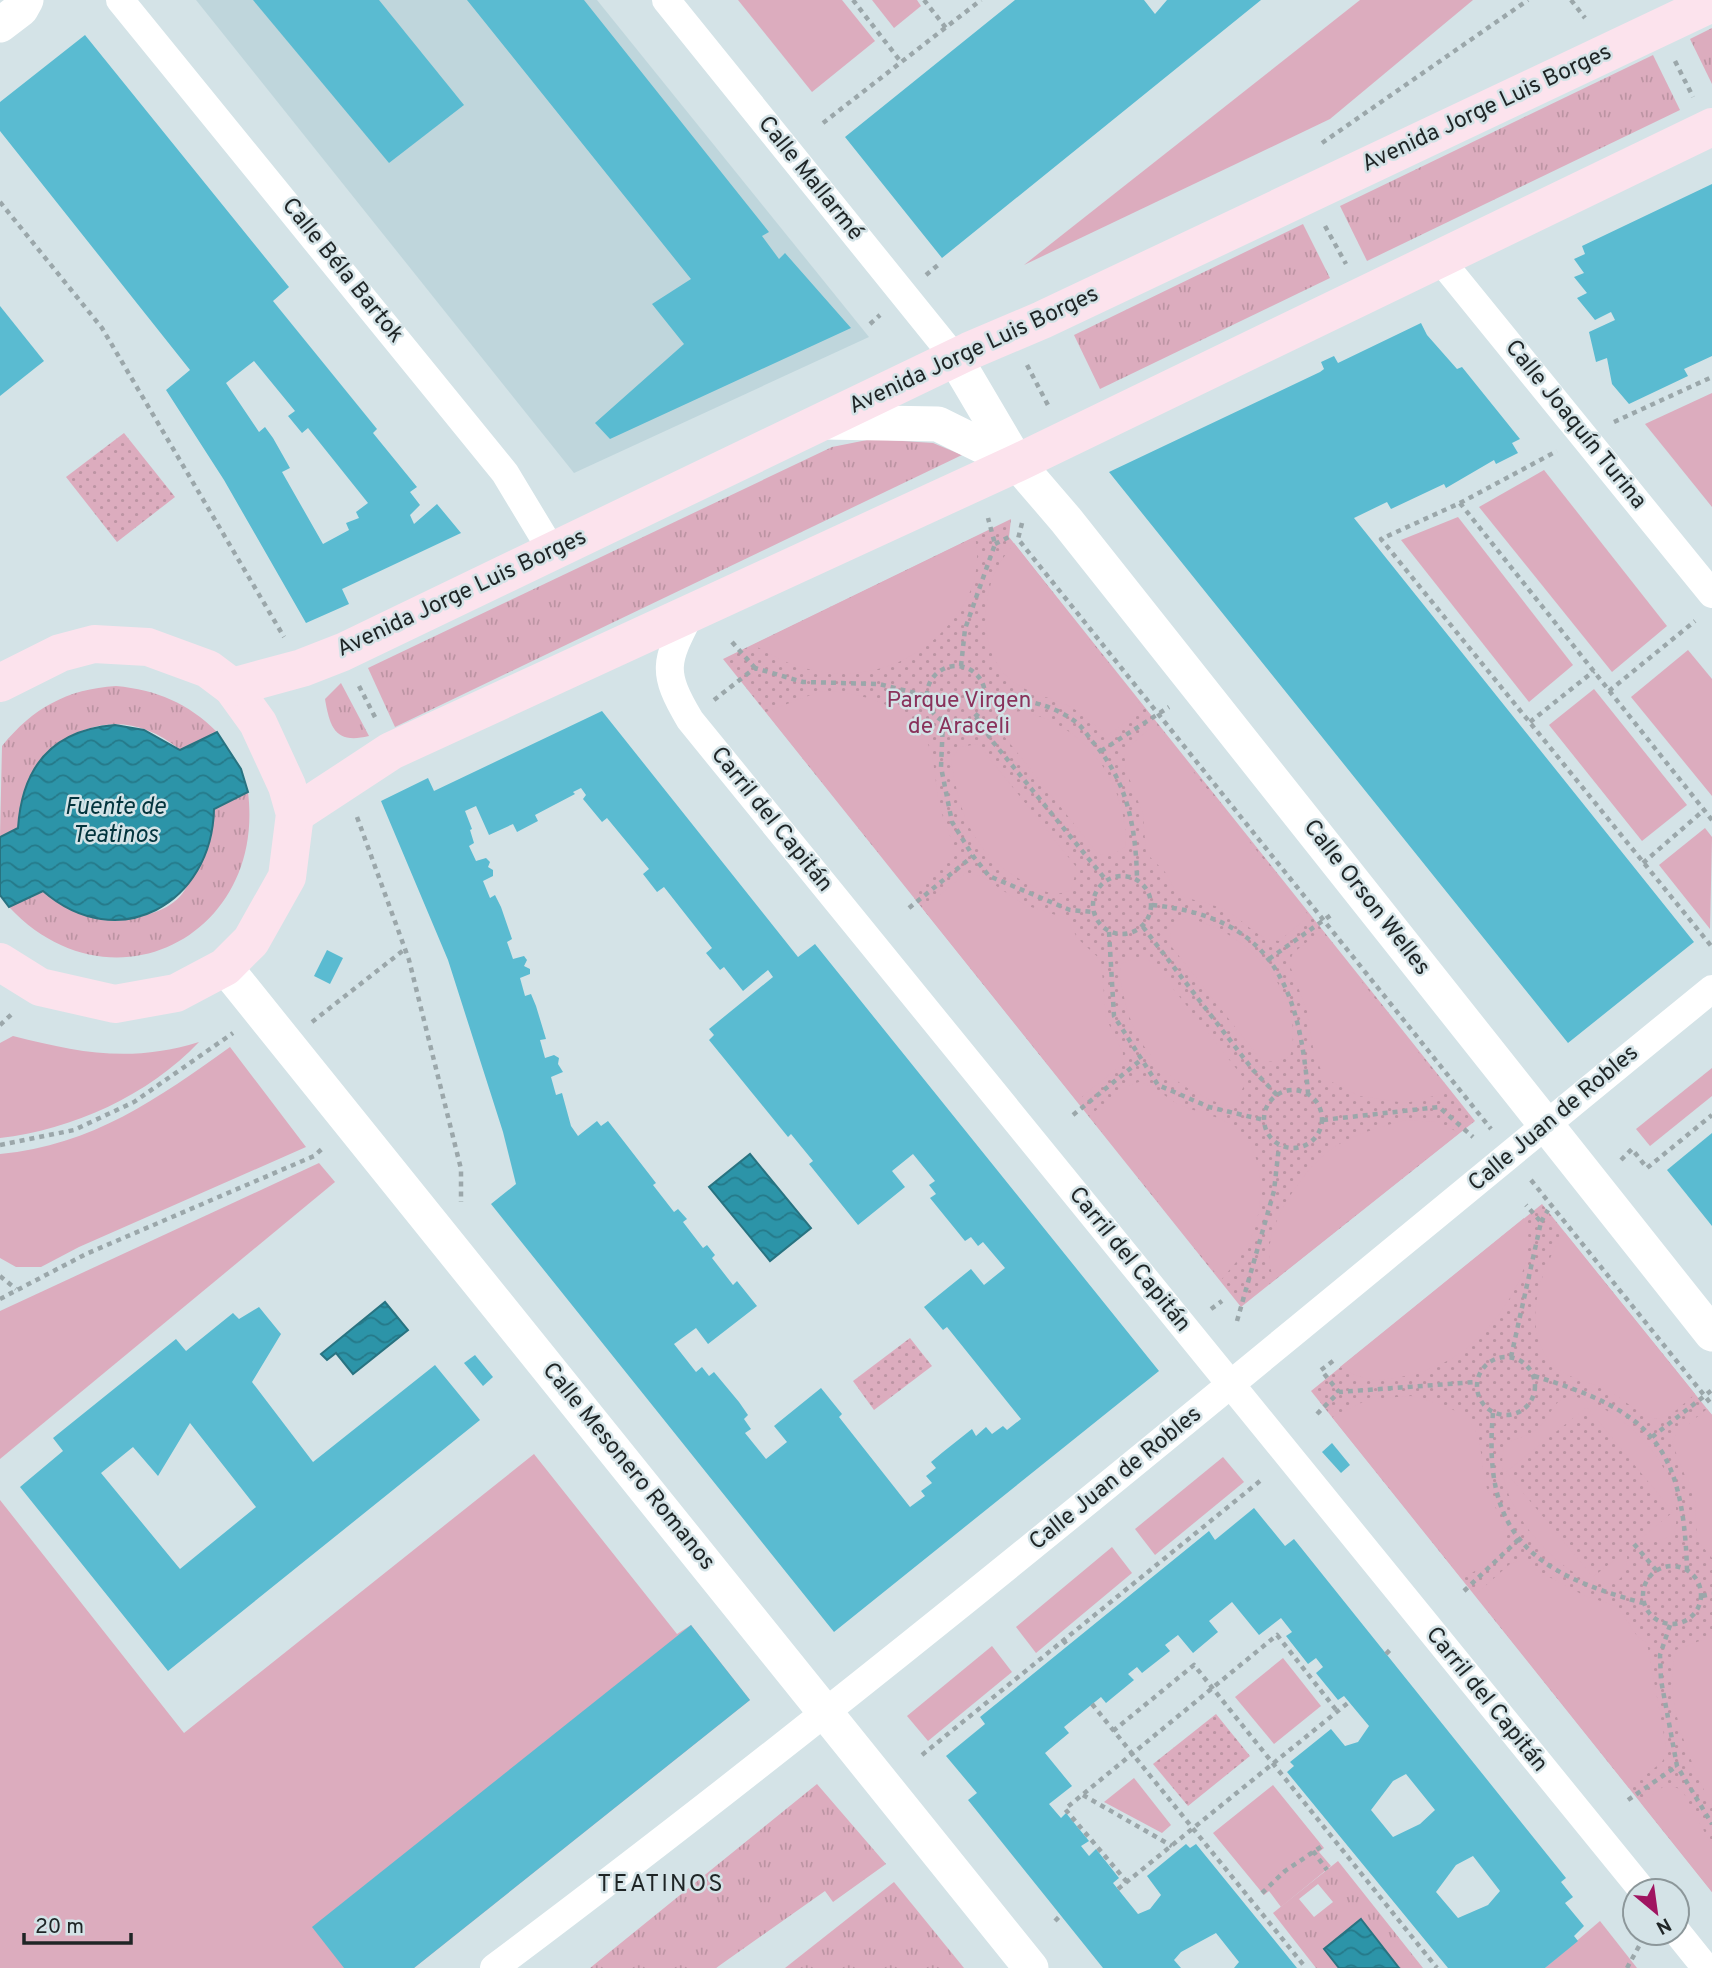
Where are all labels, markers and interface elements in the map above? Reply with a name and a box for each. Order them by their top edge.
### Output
street label: Avenida Jorge Luis Borges [1358,38,1616,180]
street label: Calle Mallarmé [751,111,869,247]
street label: Calle Béla Bartok [275,193,409,349]
street label: Avenida Jorge Luis Borges [845,280,1103,422]
street label: Calle Joaquín Turina [1498,334,1652,516]
street label: Avenida Jorge Luis Borges [333,523,591,665]
park label: Parque Virgen de Araceli [886,687,1032,742]
street label: Carril del Capitán [703,741,839,899]
water label: Fuente de Teatinos [64,793,166,851]
street label: Calle Orson Welles [1296,814,1436,982]
street label: Calle Juan de Robles [1463,1039,1645,1199]
street label: Carril del Capitán [1061,1181,1197,1339]
street label: Calle Mesonero Romanos [535,1357,721,1577]
street label: Calle Juan de Robles [1024,1401,1208,1557]
street label: Carril del Capitán [1418,1621,1554,1779]
district label: TEATINOS [597,1870,725,1900]
north arrow [1621,1877,1691,1947]
scale bar [24,1902,131,1946]
text: N [1651,1911,1675,1939]
text: 20 m [35,1914,84,1941]

